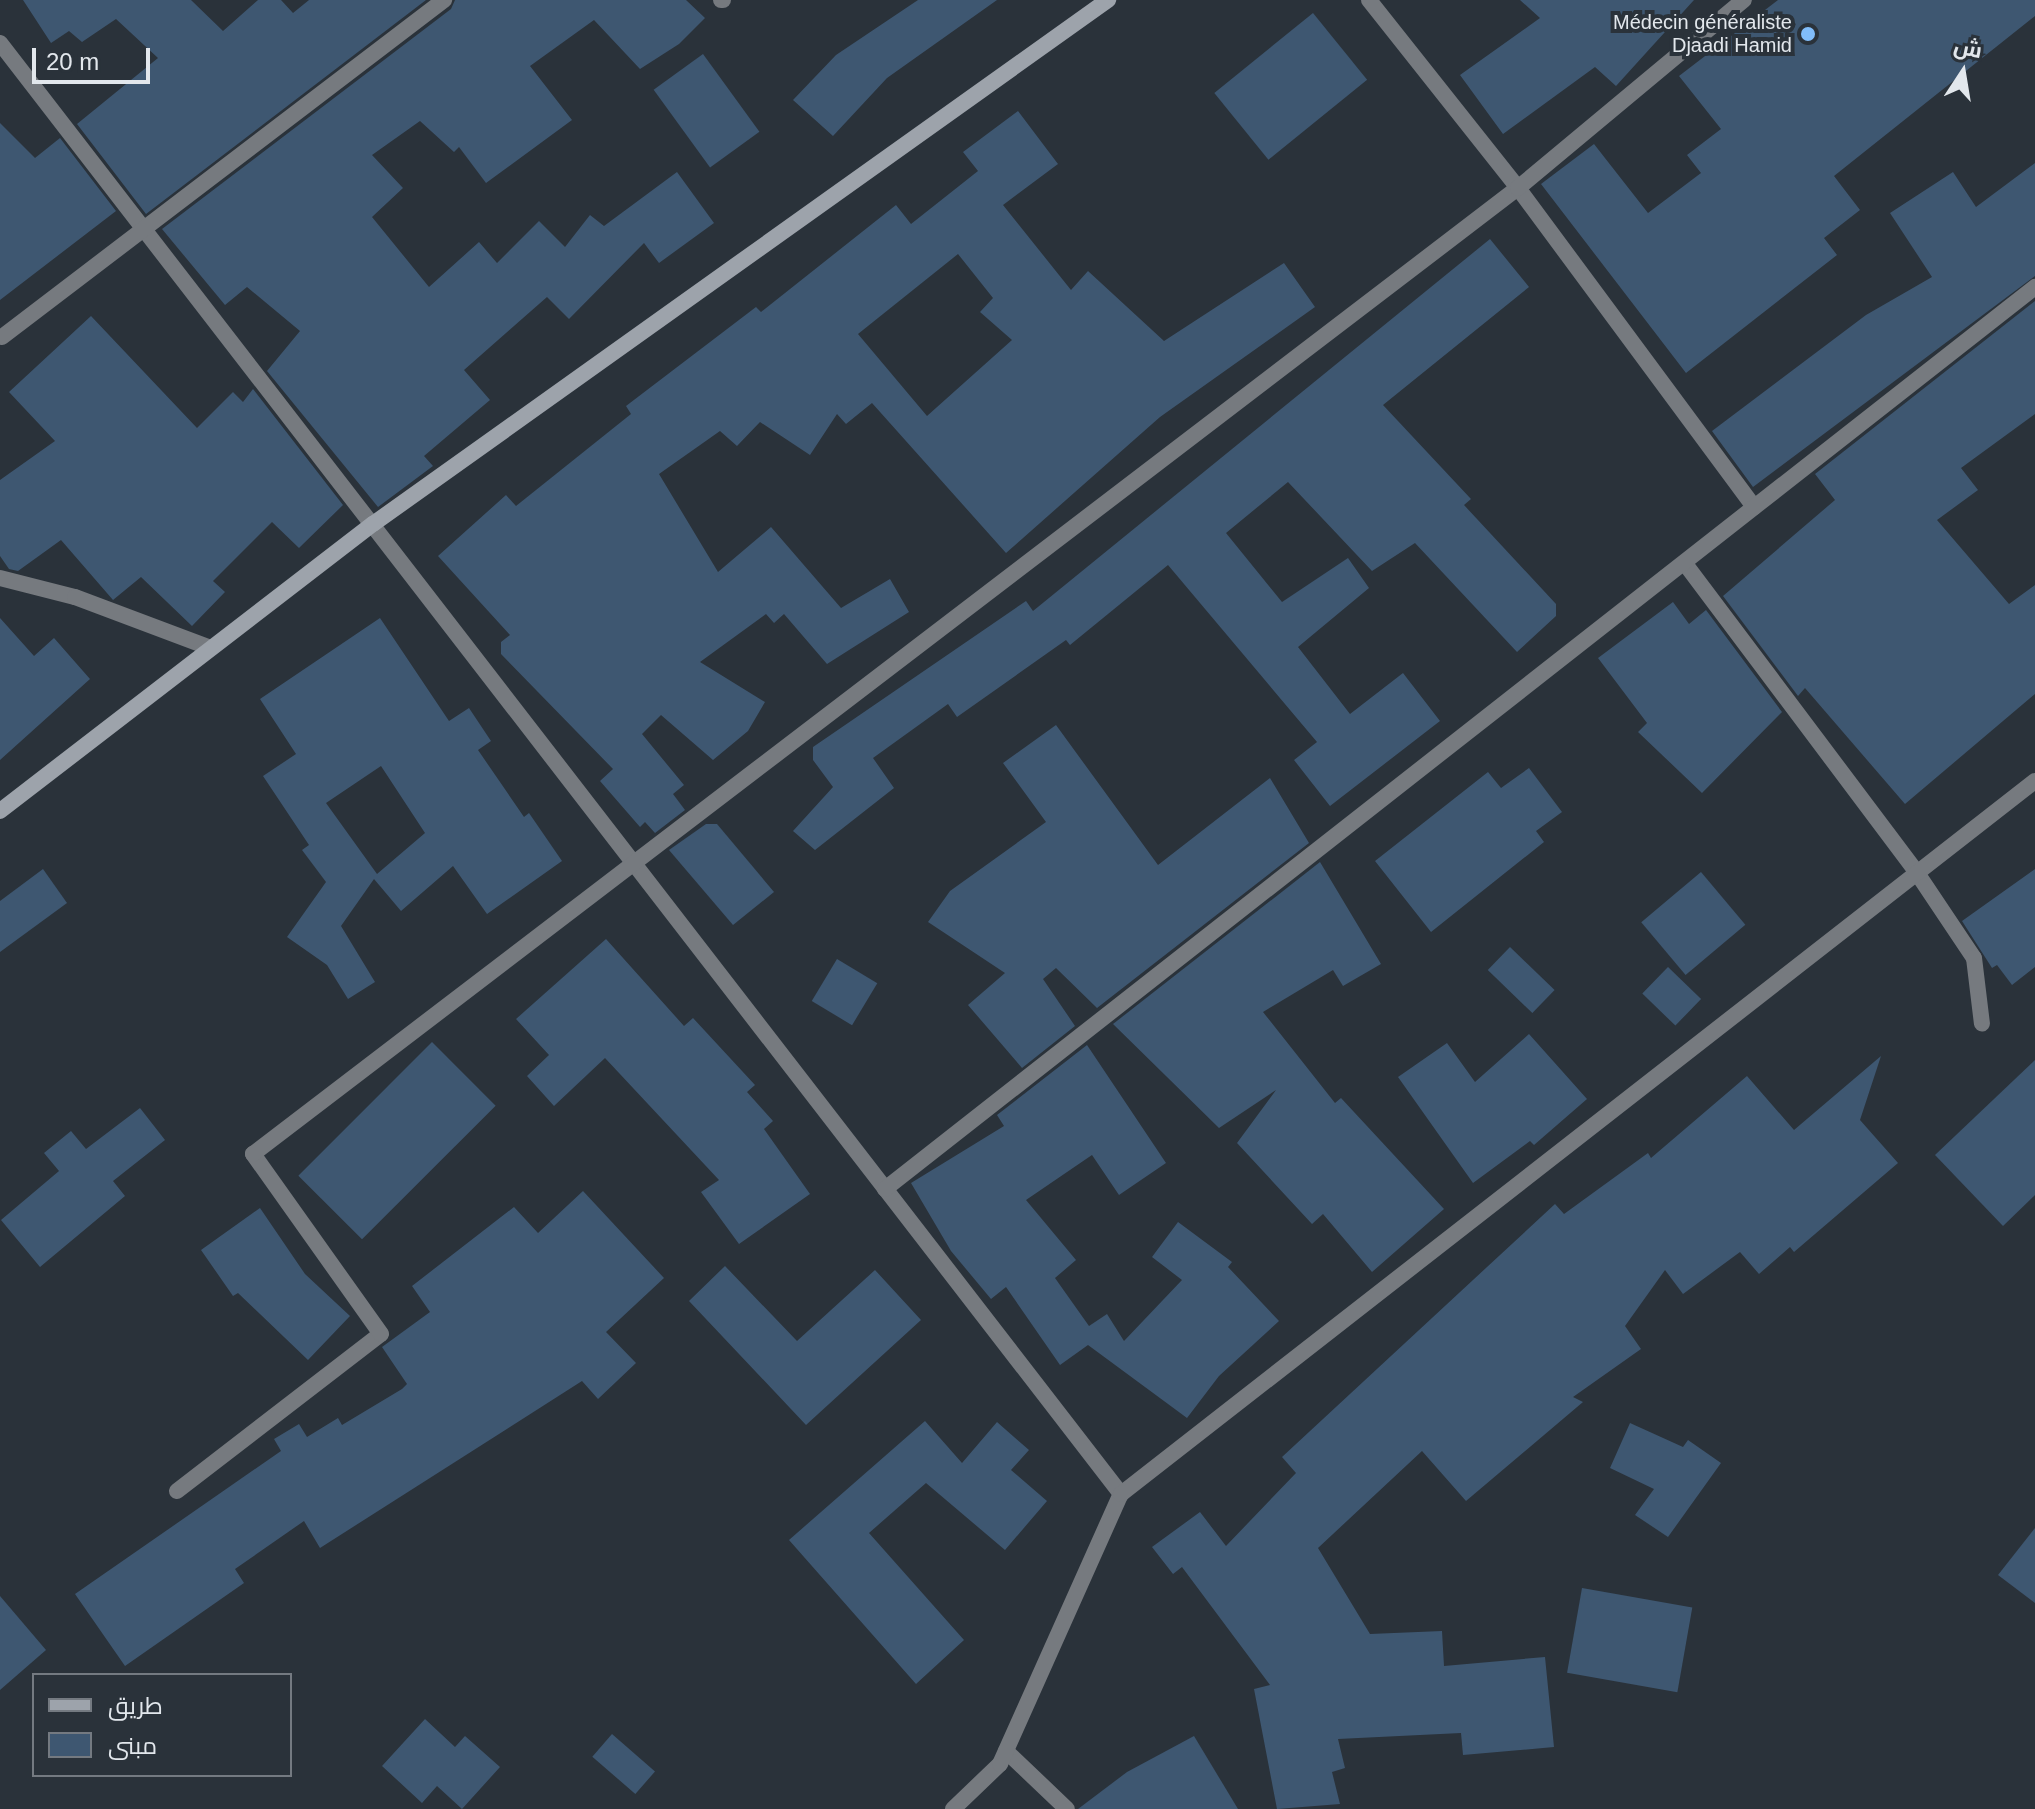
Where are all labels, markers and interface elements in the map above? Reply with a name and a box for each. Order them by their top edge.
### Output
place label: Médecin généraliste Djaadi Hamid [1613,10,1792,57]
marker: Médecin généraliste Djaadi Hamid [1799,25,1817,43]
scale bar [36,32,154,82]
north arrow [1923,32,2003,112]
text: ش [1952,33,1984,63]
text: 20 m [46,48,99,75]
legend [32,1673,292,1777]
text: طريق [108,1692,163,1719]
text: مبنى [108,1732,157,1759]

